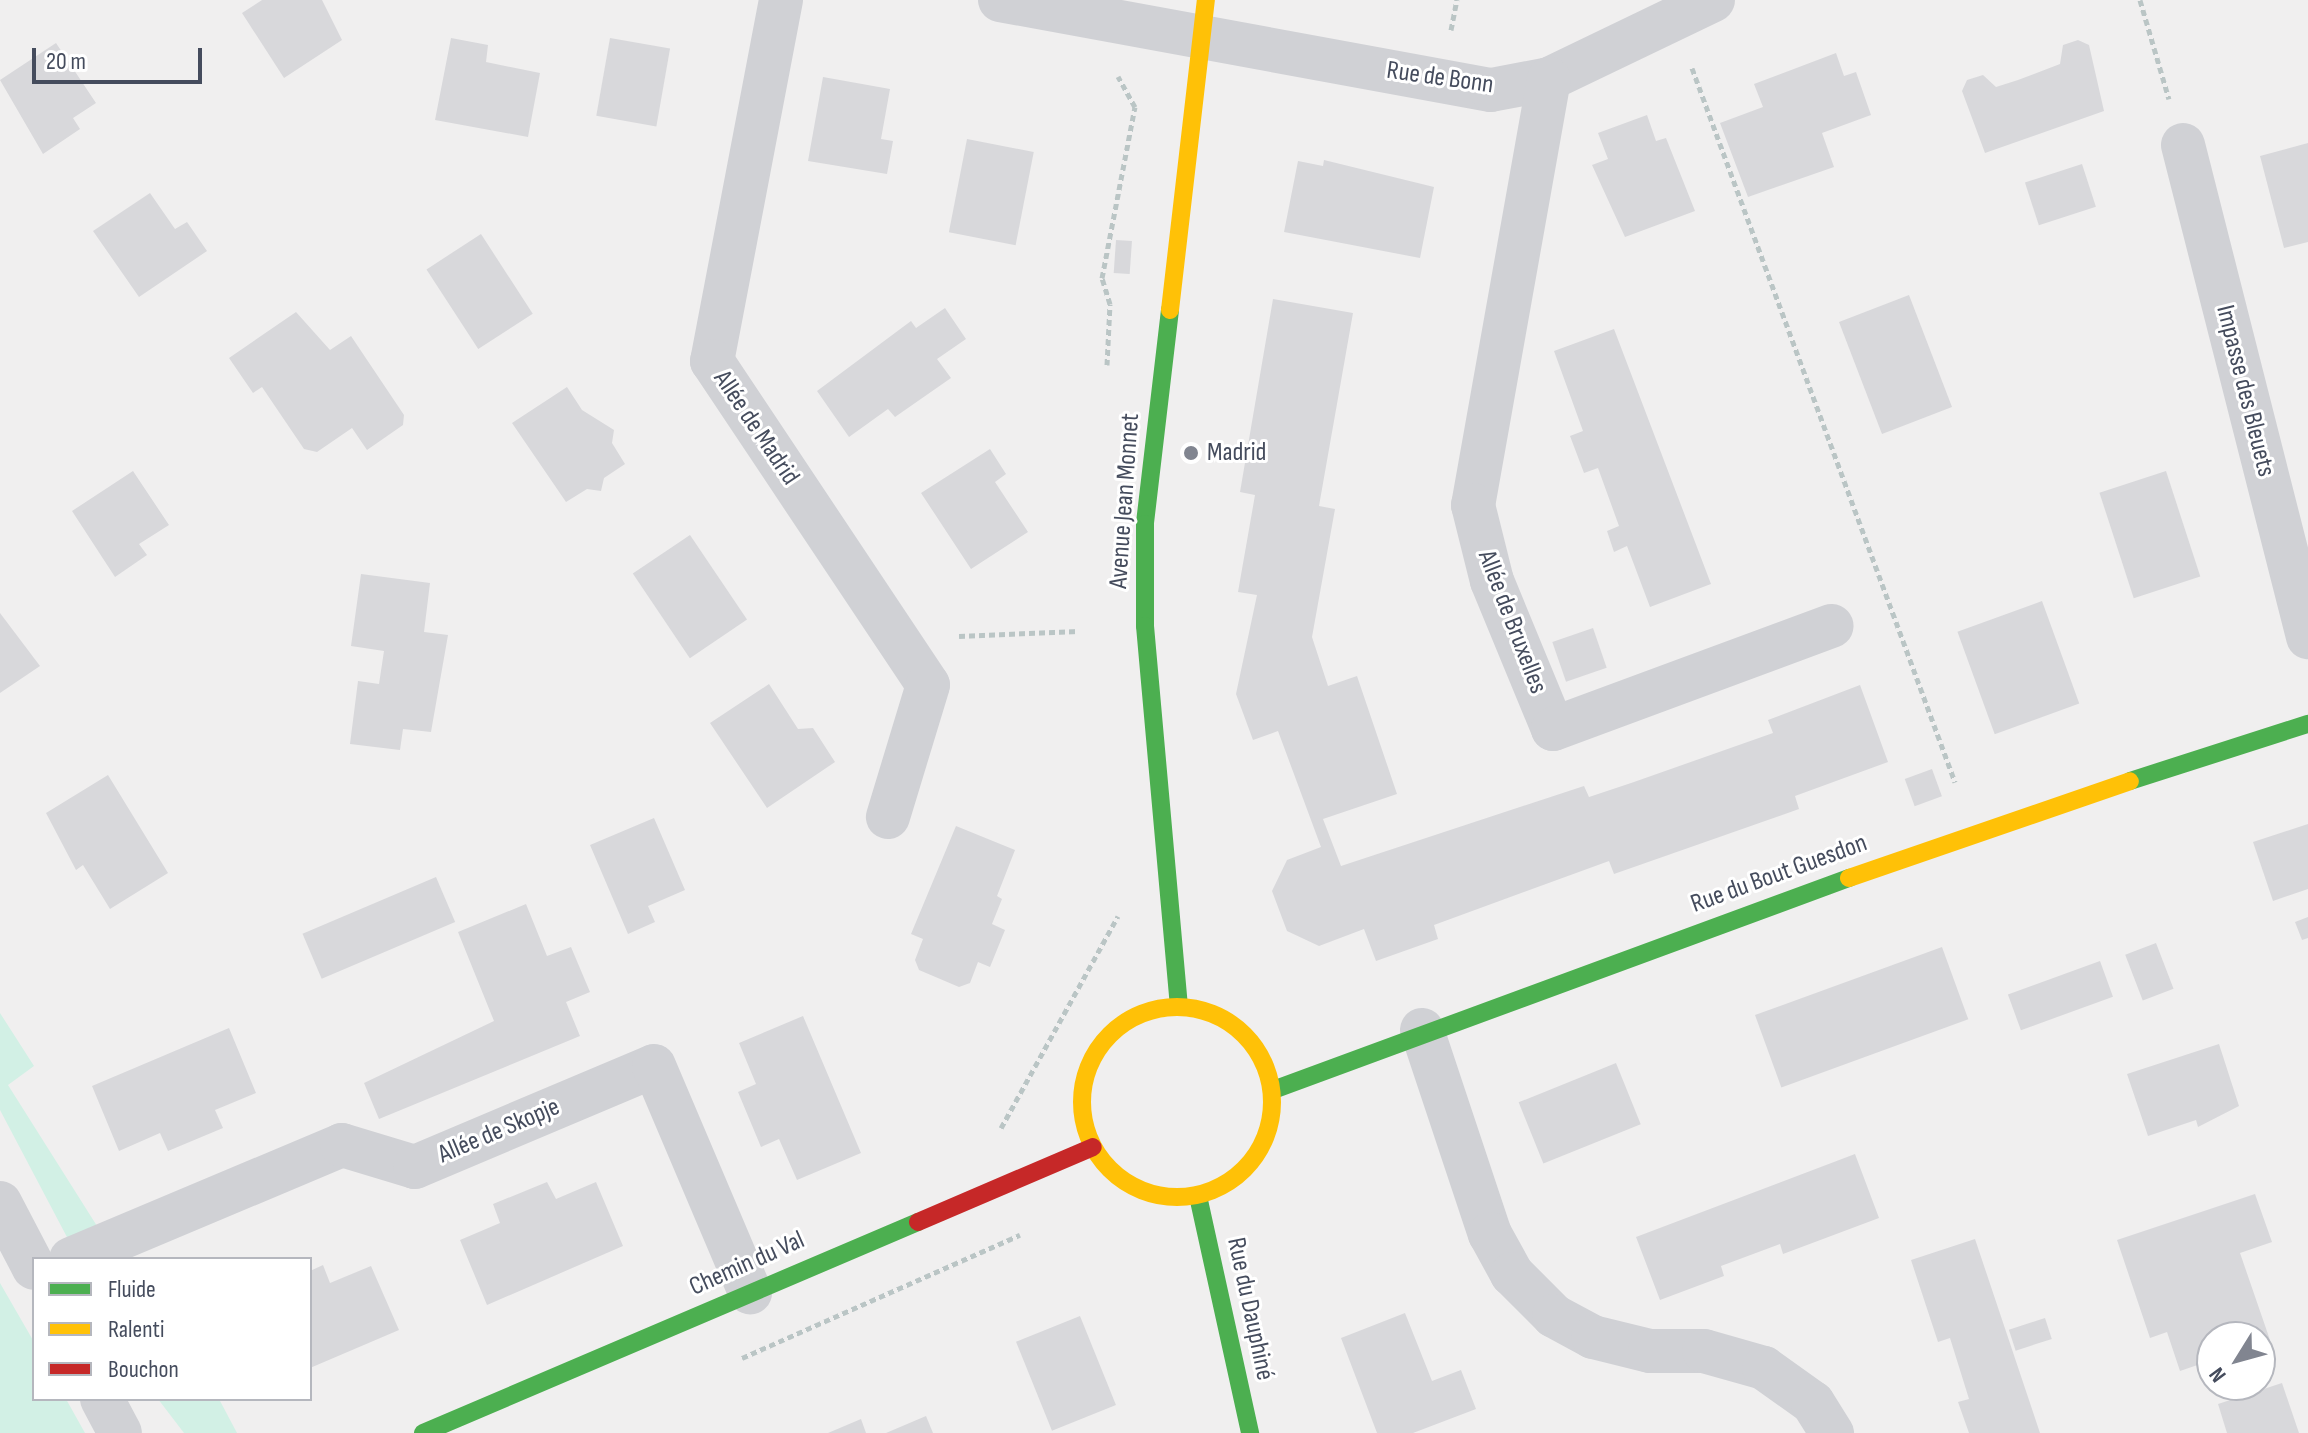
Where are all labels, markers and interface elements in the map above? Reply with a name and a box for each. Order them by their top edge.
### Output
scale bar [36,32,206,82]
text: 20 m [46,47,86,76]
street label: Rue de Bonn [1385,55,1495,101]
street label: Impasse des Bleuets [2209,302,2281,480]
street label: Allée de Madrid [706,365,806,491]
street label: Avenue Jean Monnet [1103,412,1147,590]
place label: Madrid [1207,437,1266,469]
marker: Madrid [1182,444,1200,462]
street label: Allée de Bruxelles [1470,546,1554,698]
street label: Rue du Bout Guesdon [1687,828,1871,920]
street label: Allée de Skopje [434,1091,564,1171]
street label: Chemin du Val [685,1225,809,1303]
street label: Rue du Dauphiné [1220,1235,1280,1383]
legend [32,1257,312,1401]
text: Fluide [108,1275,156,1304]
text: Ralenti [108,1315,164,1344]
north arrow [2196,1321,2276,1401]
text: Bouchon [108,1355,179,1384]
text: N [2204,1362,2232,1387]

